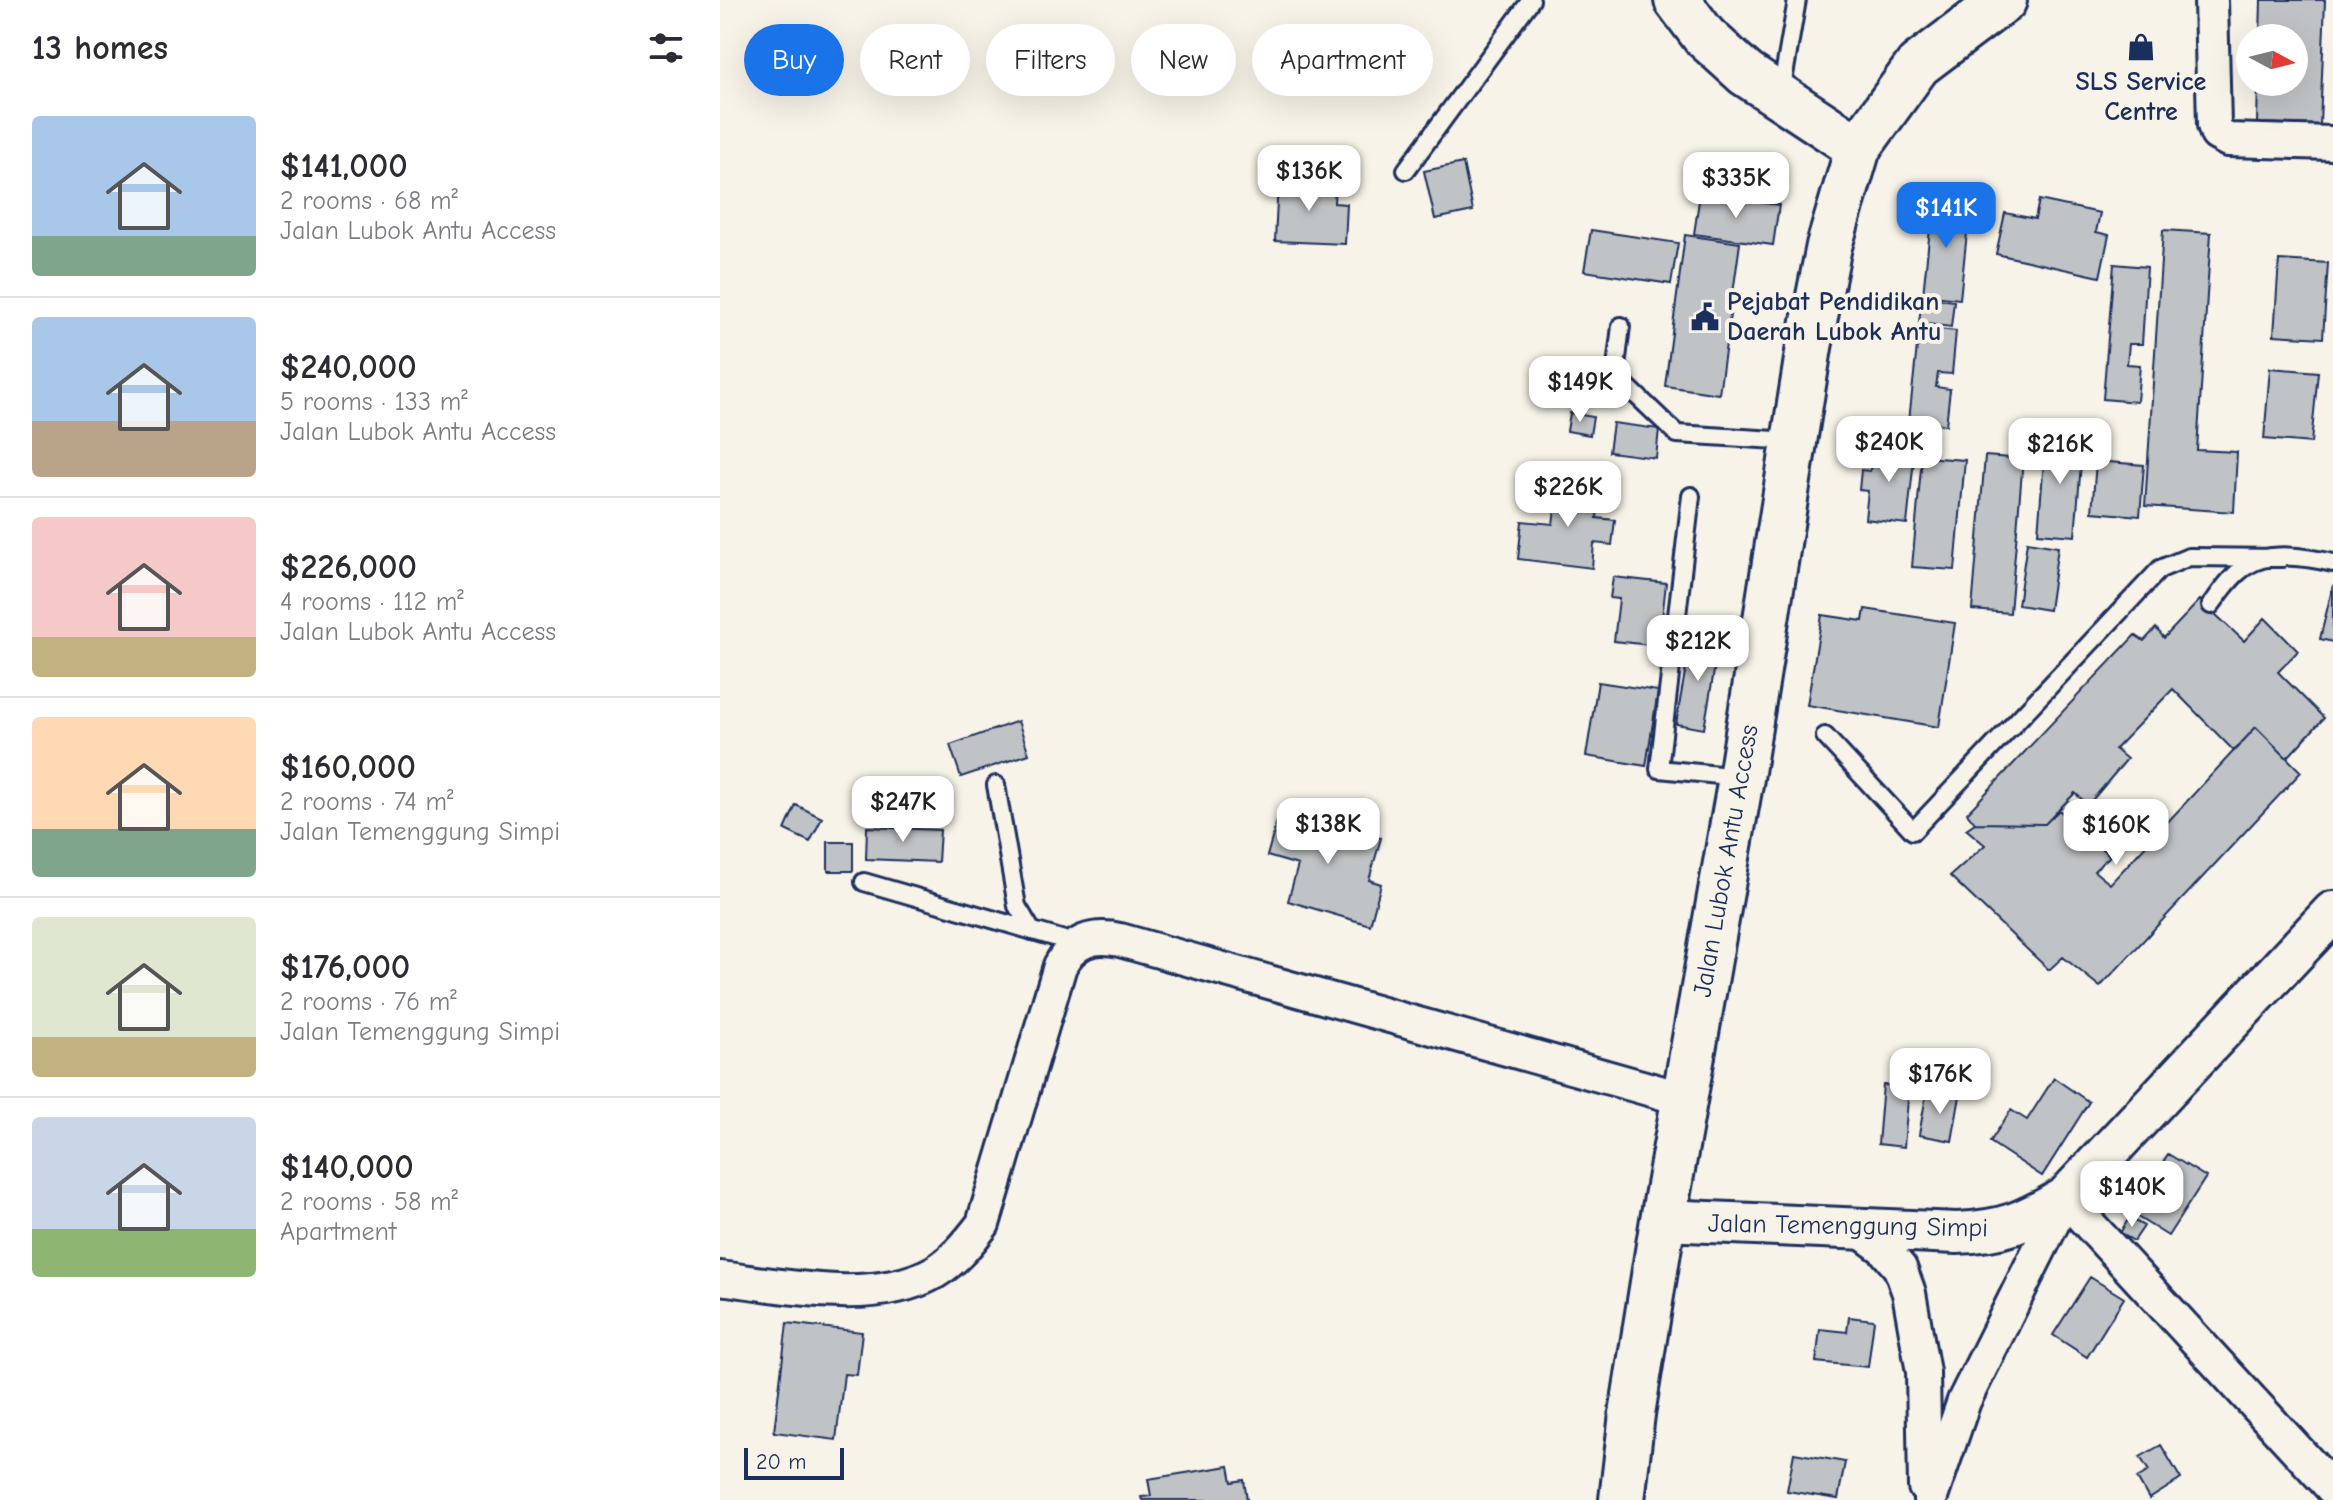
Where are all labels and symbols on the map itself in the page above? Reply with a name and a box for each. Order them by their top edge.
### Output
north arrow [2236,24,2308,96]
shop icon: SLS Service Centre [2126,32,2156,62]
place label: SLS Service Centre [2076,67,2207,127]
pin: $136K [1253,145,1365,213]
pin: $335K [1680,152,1792,220]
pin: $141K [1890,182,2002,250]
place label: Pejabat Pendidikan Daerah Lubok Antu [1727,287,1941,347]
public building icon: Pejabat Pendidikan Daerah Lubok Antu [1690,302,1720,332]
pin: $149K [1524,356,1636,424]
pin: $240K [1833,416,1945,484]
pin: $216K [2004,418,2116,486]
pin: $226K [1512,461,1624,529]
pin: $212K [1642,615,1754,683]
street label: Jalan Lubok Antu Access [1687,722,1765,1000]
pin: $247K [847,776,959,844]
pin: $138K [1272,798,1384,866]
pin: $160K [2060,799,2172,867]
pin: $176K [1884,1048,1996,1116]
pin: $140K [2076,1161,2188,1229]
street label: Jalan Temenggung Simpi [1708,1209,1988,1243]
scale bar [744,1444,844,1480]

